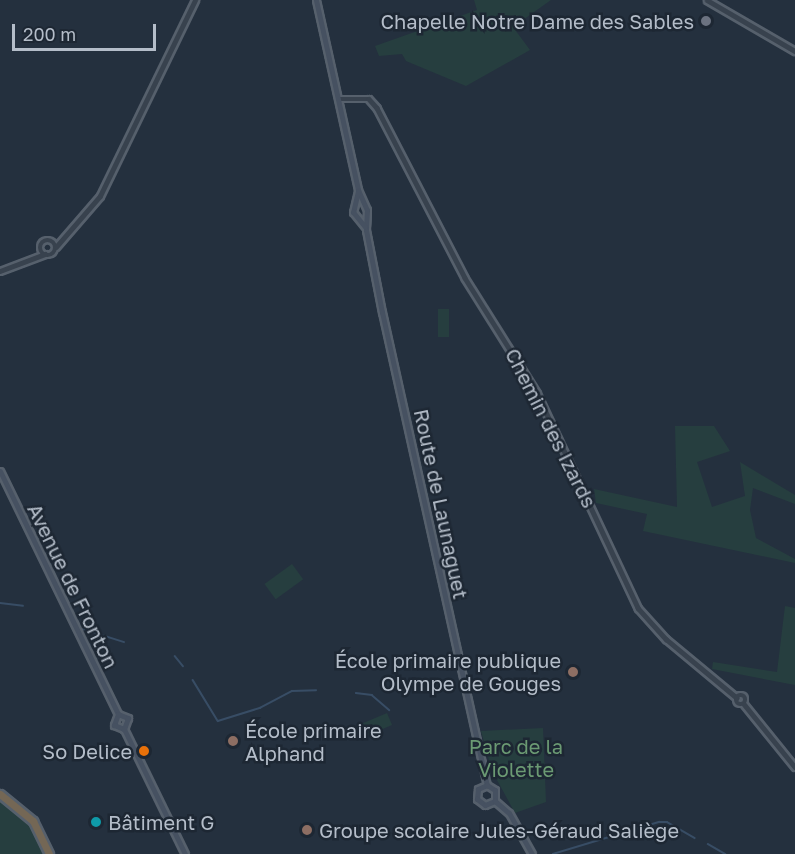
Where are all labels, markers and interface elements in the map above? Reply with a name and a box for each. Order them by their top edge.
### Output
place label: Chapelle Notre Dame des Sables [380,9,694,33]
scale bar [15,12,159,50]
marker: Chapelle Notre Dame des Sables [699,14,713,28]
text: 200 m [23,23,76,45]
street label: Chemin des Izards [500,344,602,512]
street label: Route de Launaguet [409,407,473,601]
street label: Avenue de Fronton [23,500,123,672]
place label: École primaire publique Olympe de Gouges [335,648,561,695]
marker: École primaire publique Olympe de Gouges [566,665,580,679]
place label: École primaire Alphand [245,718,382,765]
marker: École primaire Alphand [226,734,240,748]
park label: Parc de la Violette [469,734,563,781]
place label: So Delice [42,739,132,763]
marker: So Delice [137,744,151,758]
place label: Bâtiment G [108,810,214,834]
marker: Bâtiment G [89,815,103,829]
place label: Groupe scolaire Jules-Géraud Saliège [319,818,679,842]
marker: Groupe scolaire Jules-Géraud Saliège [300,823,314,837]

